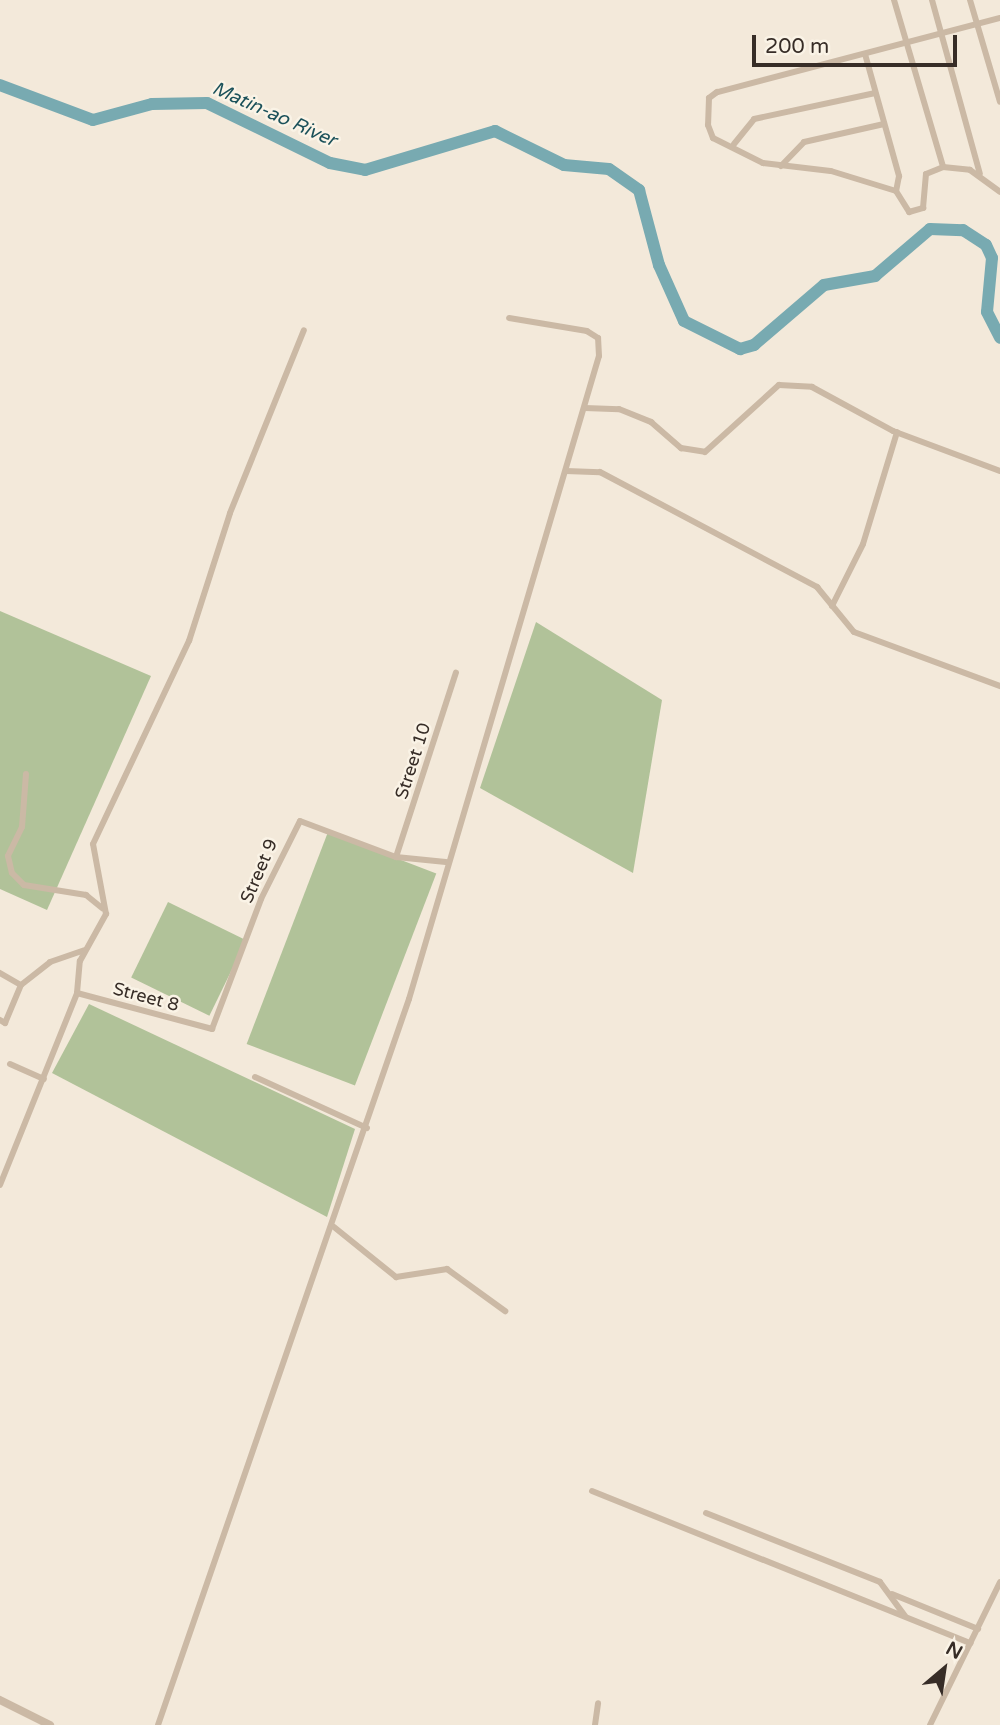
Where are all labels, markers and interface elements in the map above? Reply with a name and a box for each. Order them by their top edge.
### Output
scale bar [755,21,960,65]
text: 200 m [765,34,829,59]
water label: Matin-ao River [208,77,340,153]
street label: Street 10 [391,720,435,802]
street label: Street 9 [236,836,282,906]
street label: Street 8 [111,978,181,1016]
north arrow [909,1634,979,1704]
text: N [942,1637,966,1664]

